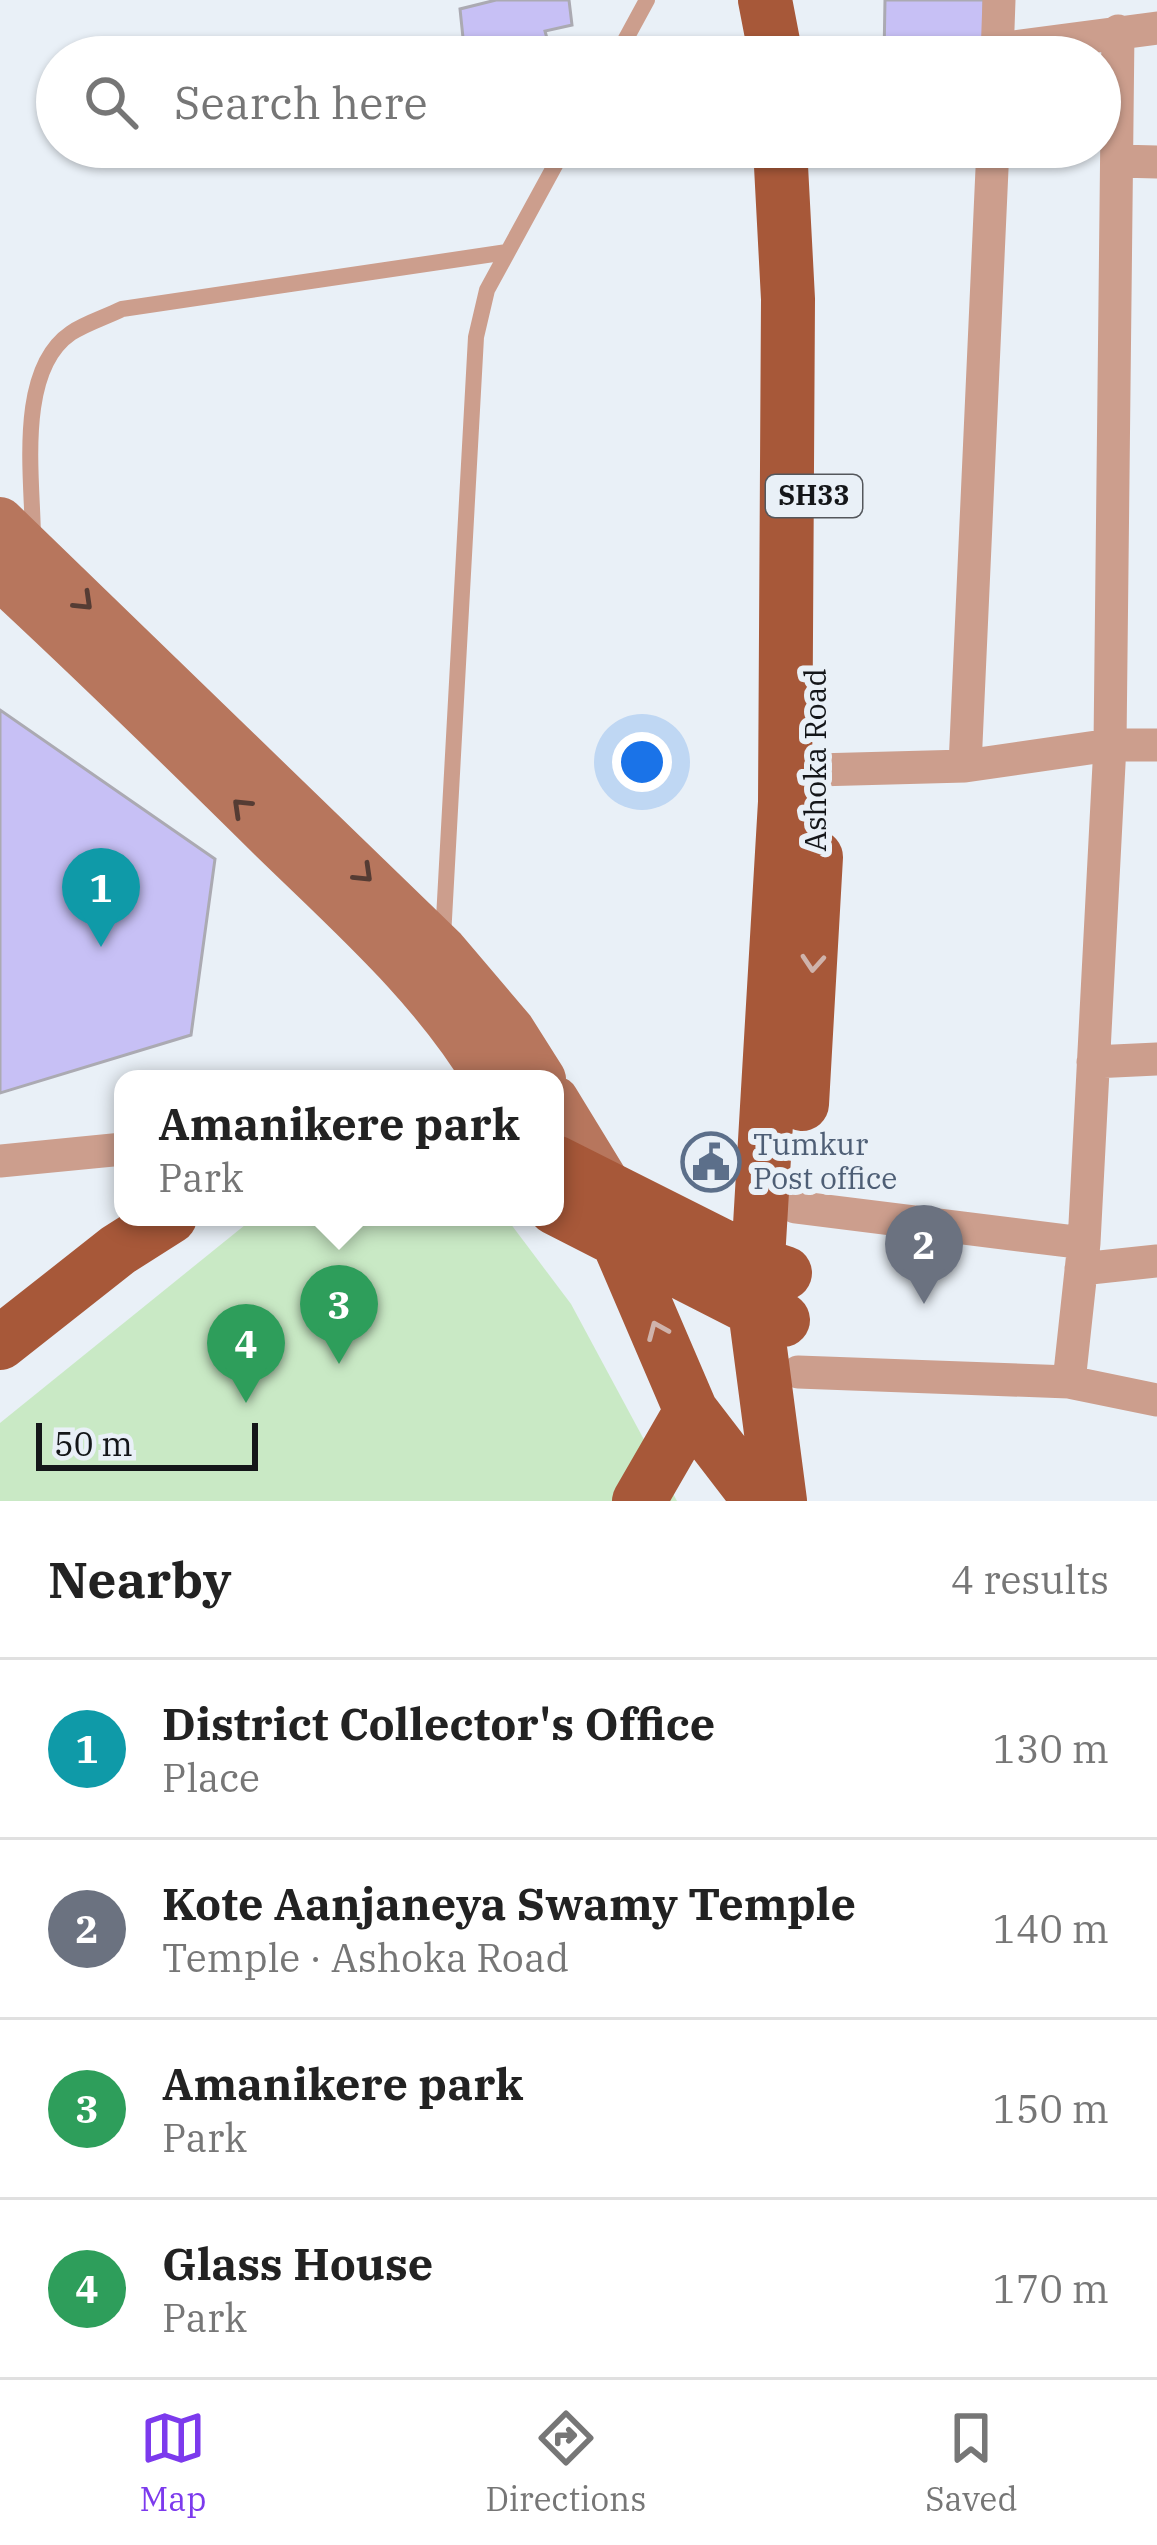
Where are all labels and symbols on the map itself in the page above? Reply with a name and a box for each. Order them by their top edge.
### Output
road number: SH33 [766,475,862,517]
one-way arrow [70,588,92,610]
street label: Ashoka Road [795,668,834,852]
your location [612,732,672,792]
one-way arrow [233,799,255,821]
pin: 1 [62,848,140,947]
one-way arrow [350,859,372,881]
one-way arrow [800,954,826,973]
place label: Tumkur Post office [753,1124,897,1197]
public building icon: Tumkur Post office [680,1131,742,1193]
pin: 2 [885,1205,963,1304]
pin: 3 [300,1265,378,1364]
pin: 4 [207,1304,285,1403]
one-way arrow [647,1321,671,1343]
scale bar [36,1417,258,1470]

